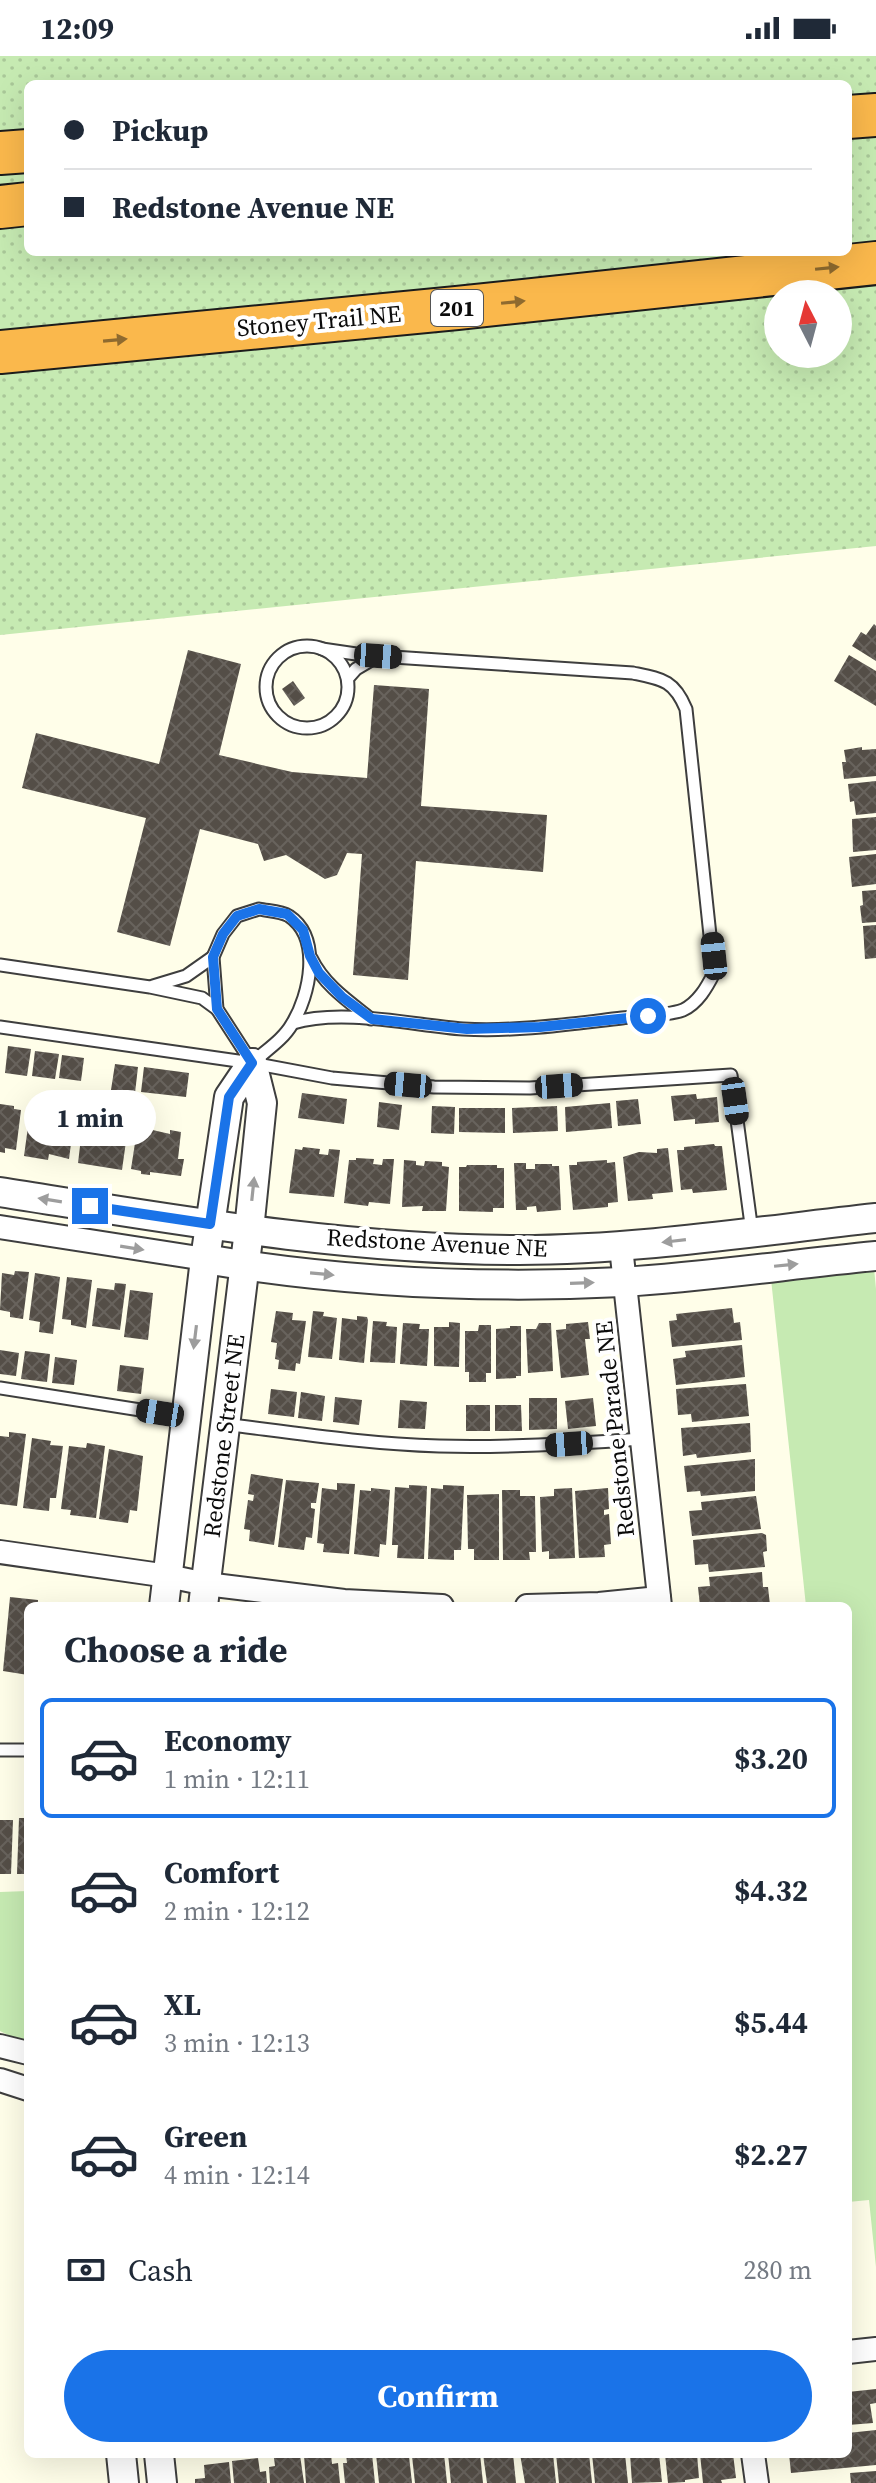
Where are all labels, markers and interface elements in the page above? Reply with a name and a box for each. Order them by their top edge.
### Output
text: 12:09 [40,8,114,49]
text: Pickup [112,110,208,151]
text: Redstone Avenue NE [112,187,394,228]
one-way arrow [815,262,840,275]
north arrow [764,280,852,368]
map controls [764,280,852,368]
road number: 201 [431,290,483,326]
one-way arrow [501,295,526,308]
street label: Stoney Trail NE [236,297,402,344]
one-way arrow [103,333,128,346]
car [353,642,403,670]
car [700,931,728,981]
route start [630,998,666,1034]
car [383,1071,433,1099]
car [534,1072,584,1100]
car [720,1076,750,1126]
callout: 1 min [24,1090,156,1146]
text: 1 min [56,1100,124,1136]
one-way arrow [247,1176,260,1201]
route end [72,1188,108,1224]
one-way arrow [37,1193,62,1206]
street label: Redstone Avenue NE [326,1220,548,1265]
one-way arrow [661,1234,686,1247]
one-way arrow [120,1242,145,1255]
one-way arrow [774,1259,799,1272]
one-way arrow [310,1268,335,1281]
one-way arrow [570,1277,595,1290]
street label: Redstone Parade NE [587,1320,642,1539]
one-way arrow [188,1325,201,1350]
street label: Redstone Street NE [195,1332,252,1539]
car [134,1397,186,1429]
car [544,1430,594,1458]
text: Choose a ride [64,1625,287,1674]
text: Economy [164,1720,292,1761]
icon: car [68,1722,140,1794]
text: $3.20 [734,1738,808,1779]
text: 1 min · 12:11 [164,1761,310,1797]
text: Comfort [164,1852,279,1893]
icon: car [68,1854,140,1926]
text: $4.32 [734,1870,808,1911]
text: 2 min · 12:12 [164,1893,310,1929]
text: XL [164,1984,201,2025]
icon: car [68,1986,140,2058]
text: $5.44 [734,2002,808,2043]
text: 3 min · 12:13 [164,2025,310,2061]
text: Green [164,2116,247,2157]
icon: car [68,2118,140,2190]
text: $2.27 [734,2134,808,2175]
text: 4 min · 12:14 [164,2157,310,2193]
icon: cash [64,2248,108,2292]
text: Cash [128,2250,193,2291]
text: 280 m [744,2252,812,2288]
button: Confirm [64,2350,812,2442]

